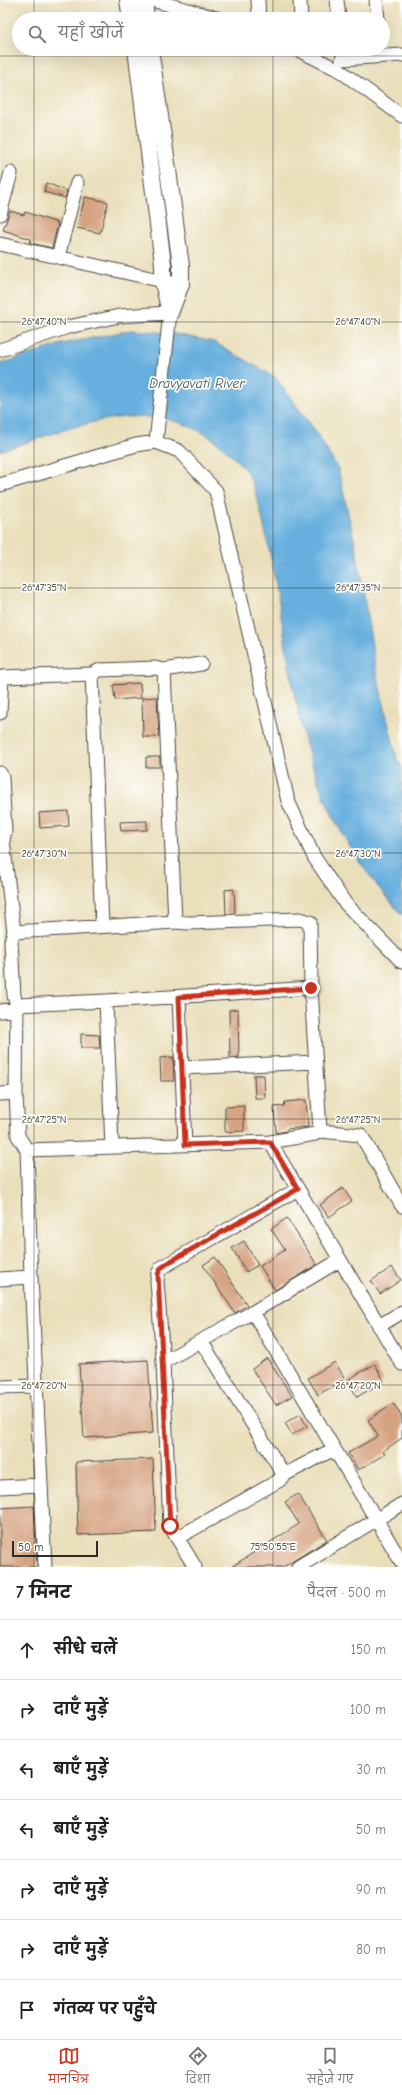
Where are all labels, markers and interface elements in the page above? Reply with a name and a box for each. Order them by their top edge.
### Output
search box [12,12,390,56]
icon: search [26,23,48,45]
text: यहाँ खोजें [58,24,124,42]
text: 26°47'40"N [22,316,66,328]
text: 26°47'40"N [336,316,380,328]
water label: Dravyavati River [149,375,246,392]
text: 26°47'35"N [22,582,66,594]
text: 26°47'35"N [336,582,380,594]
text: 26°47'30"N [21,848,67,860]
text: 26°47'30"N [335,848,381,860]
route end [302,979,320,997]
text: 26°47'25"N [22,1114,66,1126]
text: 26°47'25"N [336,1114,380,1126]
text: 26°47'20"N [21,1380,67,1392]
text: 26°47'20"N [335,1380,381,1392]
route start [161,1517,179,1535]
scale bar [12,1539,98,1558]
text: 50 m [18,1541,43,1554]
text: 75°50'55"E [250,1541,296,1553]
text: 7 मिनट [16,1583,71,1602]
text: पैदल · 500 m [307,1585,386,1600]
icon: ahead [16,1639,38,1661]
text: सीधे चलें [54,1640,117,1658]
text: 150 m [351,1642,386,1657]
icon: right [16,1699,38,1721]
text: दाएँ मुड़ें [54,1700,108,1718]
text: 100 m [350,1702,386,1717]
icon: left [16,1759,38,1781]
text: बाएँ मुड़ें [54,1760,108,1778]
text: 30 m [356,1762,386,1777]
icon: left [16,1819,38,1841]
text: बाएँ मुड़ें [54,1820,108,1838]
text: 50 m [356,1822,386,1837]
icon: right [16,1879,38,1901]
text: दाएँ मुड़ें [54,1880,108,1898]
text: 90 m [356,1882,386,1897]
icon: right [16,1939,38,1961]
text: दाएँ मुड़ें [54,1940,108,1958]
text: 80 m [356,1942,386,1957]
icon: arrive [16,1999,38,2021]
text: गंतव्य पर पहुँचे [54,2000,156,2018]
tab: मानचित्र [48,2045,89,2091]
tab: दिशा [185,2045,210,2091]
tab: सहेजे गए [307,2045,354,2091]

